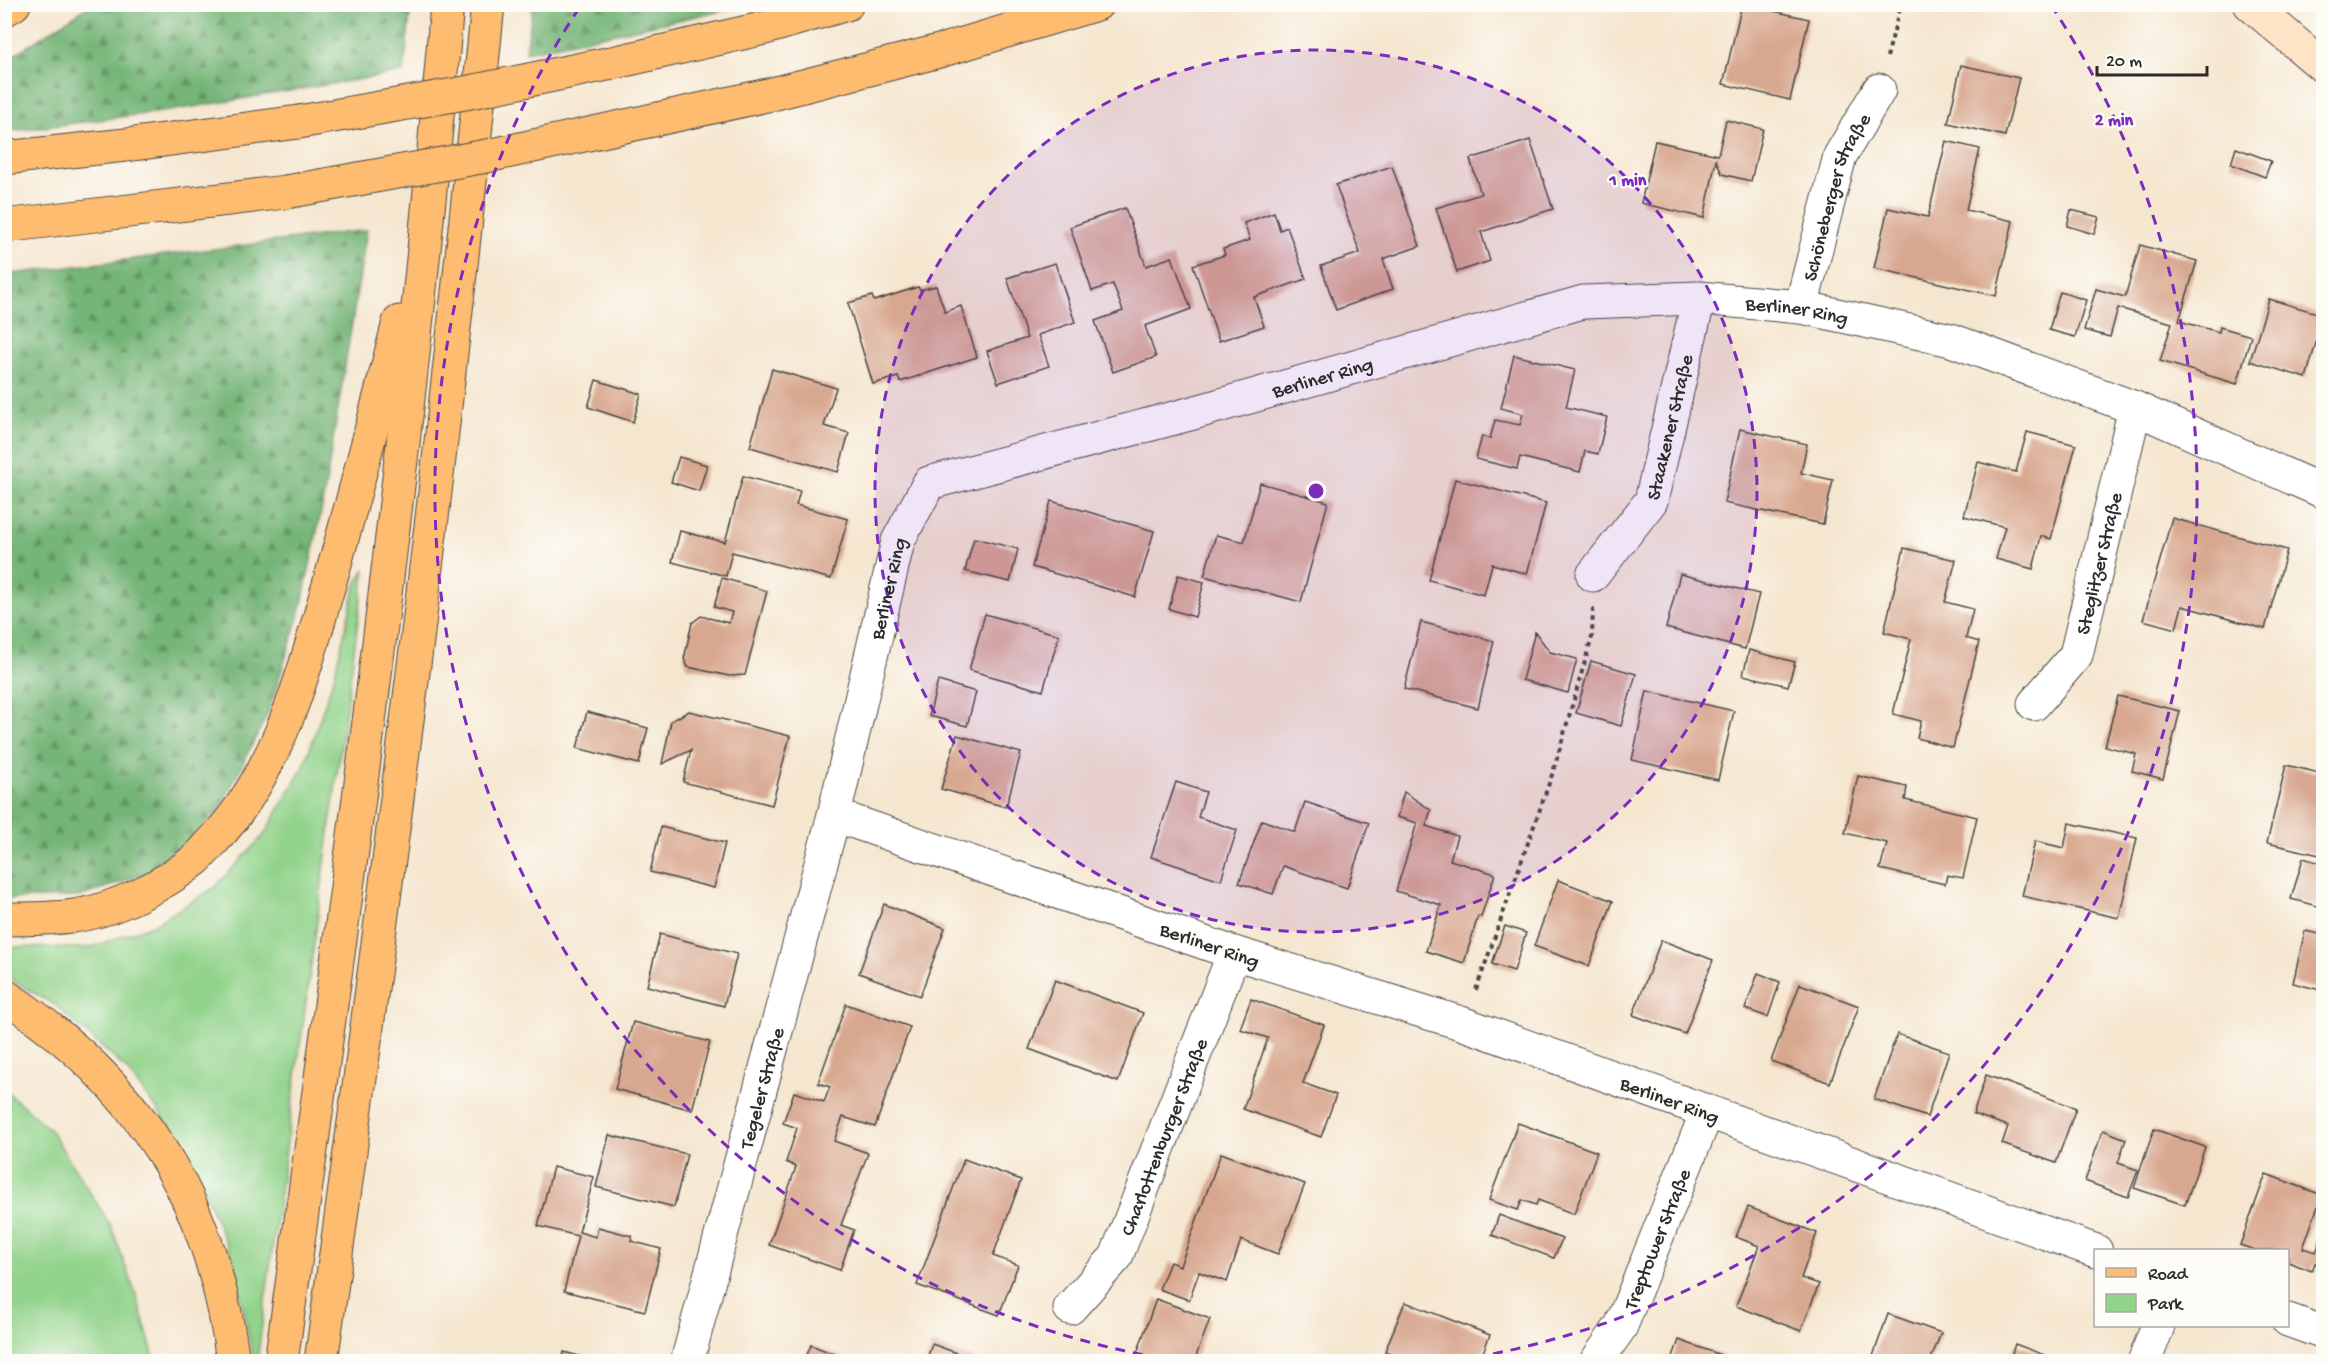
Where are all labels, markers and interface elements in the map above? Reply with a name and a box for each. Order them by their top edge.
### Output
scale bar [2097,39,2206,77]
text: 20 m [2106,52,2142,73]
street label: Schöneberger Straße [1800,110,1878,284]
text: 2 min [2095,111,2134,132]
text: 1 min [1609,171,1647,192]
street label: Berliner Ring [1743,294,1850,332]
street label: Staakener Straße [1644,352,1700,503]
street label: Berliner Ring [1269,354,1376,405]
centre of rings [1306,481,1326,501]
street label: Steglitzer Straße [2073,490,2130,637]
street label: Berliner Ring [867,536,913,643]
street label: Berliner Ring [1155,919,1262,975]
street label: Tegeler Straße [737,1025,792,1153]
street label: Charlottenburger Straße [1117,1035,1215,1240]
street label: Berliner Ring [1615,1073,1721,1131]
street label: Treptower Straße [1620,1166,1698,1314]
legend [2094,1249,2289,1327]
text: Road [2148,1265,2189,1286]
text: Park [2147,1295,2184,1316]

